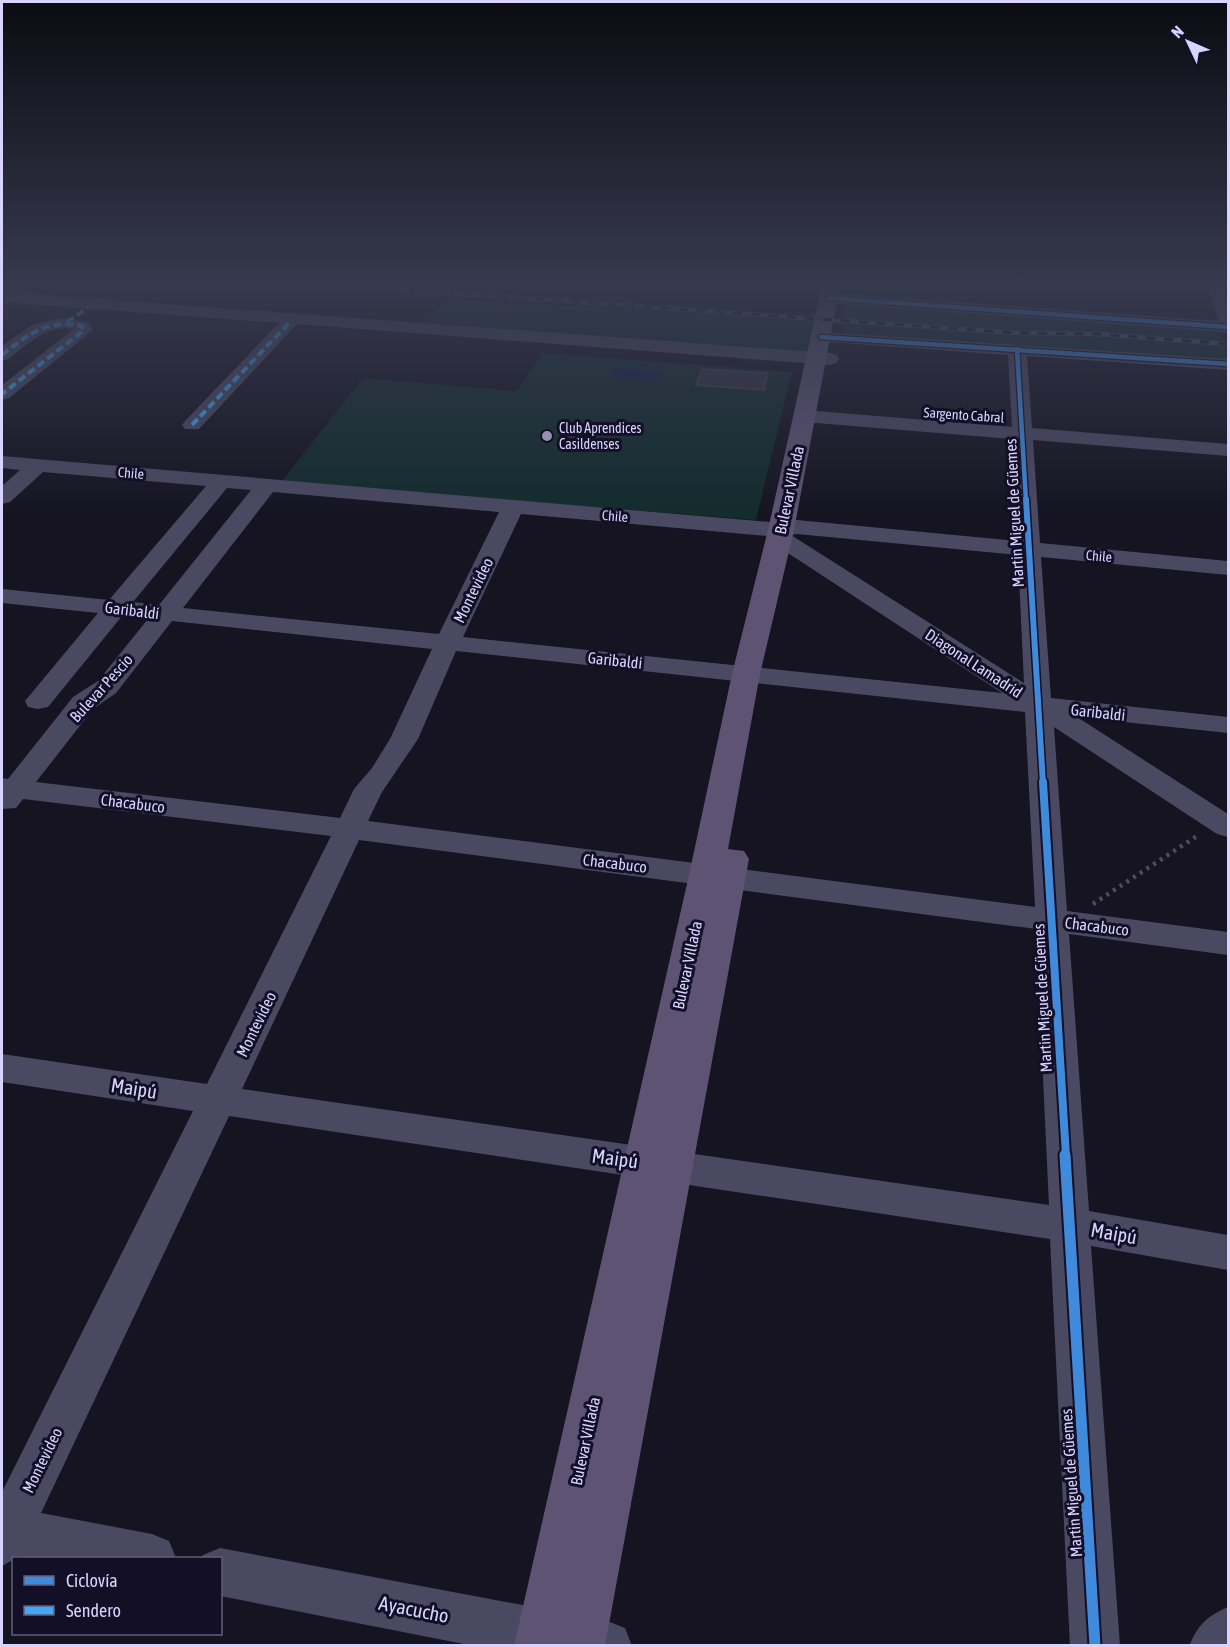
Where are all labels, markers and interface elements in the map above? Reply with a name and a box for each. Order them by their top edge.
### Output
north arrow [1158,12,1218,72]
text: N [1167,22,1187,41]
street label: Sargento Cabral [923,404,1005,426]
place label: Club Aprendices Casildenses [559,420,641,452]
marker: Club Aprendices Casildenses [540,429,554,443]
street label: Martin Miguel de Güemes [1001,438,1028,588]
street label: Bulevar Villada [771,444,807,536]
street label: Chile [117,464,145,482]
street label: Chile [601,507,629,525]
street label: Chile [1085,547,1113,565]
street label: Montevideo [450,555,496,625]
street label: Garibaldi [104,598,160,622]
street label: Diagonal Lamadrid [922,625,1026,702]
street label: Garibaldi [587,648,643,672]
street label: Bulevar Pescio [66,650,136,726]
street label: Garibaldi [1070,700,1126,724]
street label: Chacabuco [100,790,166,816]
street label: Chacabuco [582,850,648,876]
street label: Chacabuco [1064,913,1130,939]
street label: Bulevar Villada [669,919,705,1011]
street label: Martin Miguel de Güemes [1029,923,1056,1073]
street label: Montevideo [233,989,279,1059]
street label: Maipú [109,1073,159,1103]
street label: Maipú [590,1143,640,1173]
street label: Maipú [1089,1218,1139,1248]
street label: Bulevar Villada [567,1395,603,1487]
street label: Martin Miguel de Güemes [1057,1408,1086,1558]
street label: Montevideo [19,1425,65,1495]
legend [12,1557,222,1635]
text: Ciclovía [66,1570,118,1591]
street label: Ayacucho [377,1591,451,1627]
text: Sendero [66,1600,121,1621]

